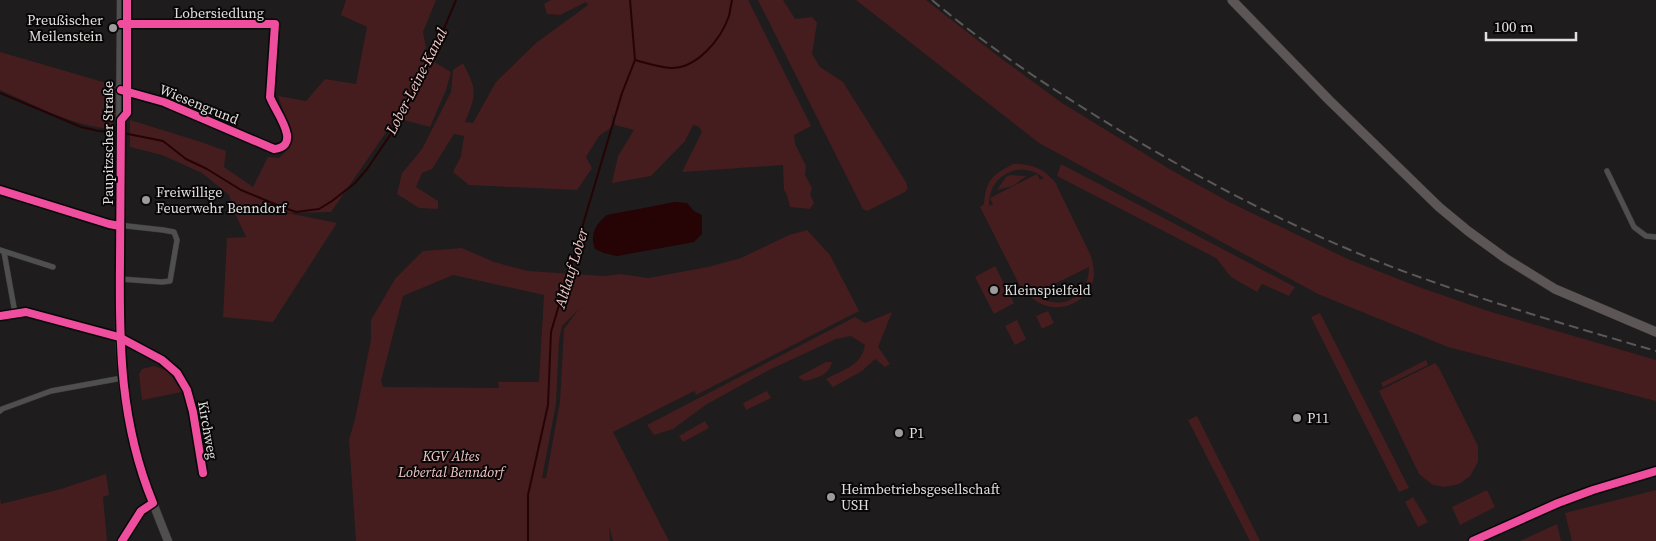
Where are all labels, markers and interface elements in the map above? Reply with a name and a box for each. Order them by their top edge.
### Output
street label: Lobersiedlung [174,3,264,23]
place label: Preußischer Meilenstein [27,10,104,46]
scale bar [1486,10,1576,42]
text: 100 m [1494,16,1534,37]
marker: Preußischer Meilenstein [107,22,119,34]
water label: Lober-Leine-Kanal [380,23,452,139]
street label: Wiesengrund [156,79,242,129]
street label: Paupitzscher Straße [98,81,118,205]
place label: Freiwillige Feuerwehr Benndorf [156,182,287,218]
marker: Freiwillige Feuerwehr Benndorf [140,194,152,206]
water label: Altlauf Lober [549,225,593,311]
place label: Kleinspielfeld [1004,280,1091,300]
marker: Kleinspielfeld [988,284,1000,296]
street label: Kirchweg [193,399,223,461]
place label: P11 [1307,408,1329,428]
marker: P11 [1291,412,1303,424]
place label: P1 [909,423,924,443]
marker: P1 [893,427,905,439]
park label: KGV Altes Lobertal Benndorf [397,446,507,482]
place label: Heimbetriebsgesellschaft USH [841,479,1000,515]
marker: Heimbetriebsgesellschaft USH [825,491,837,503]

